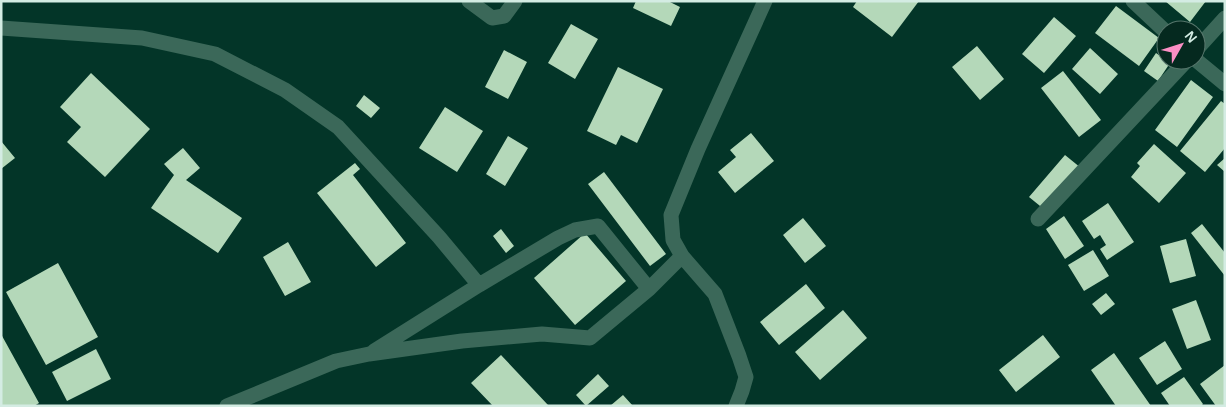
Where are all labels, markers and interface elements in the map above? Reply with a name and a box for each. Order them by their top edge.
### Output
north arrow [1156,20,1206,70]
text: N [1182,28,1201,46]

